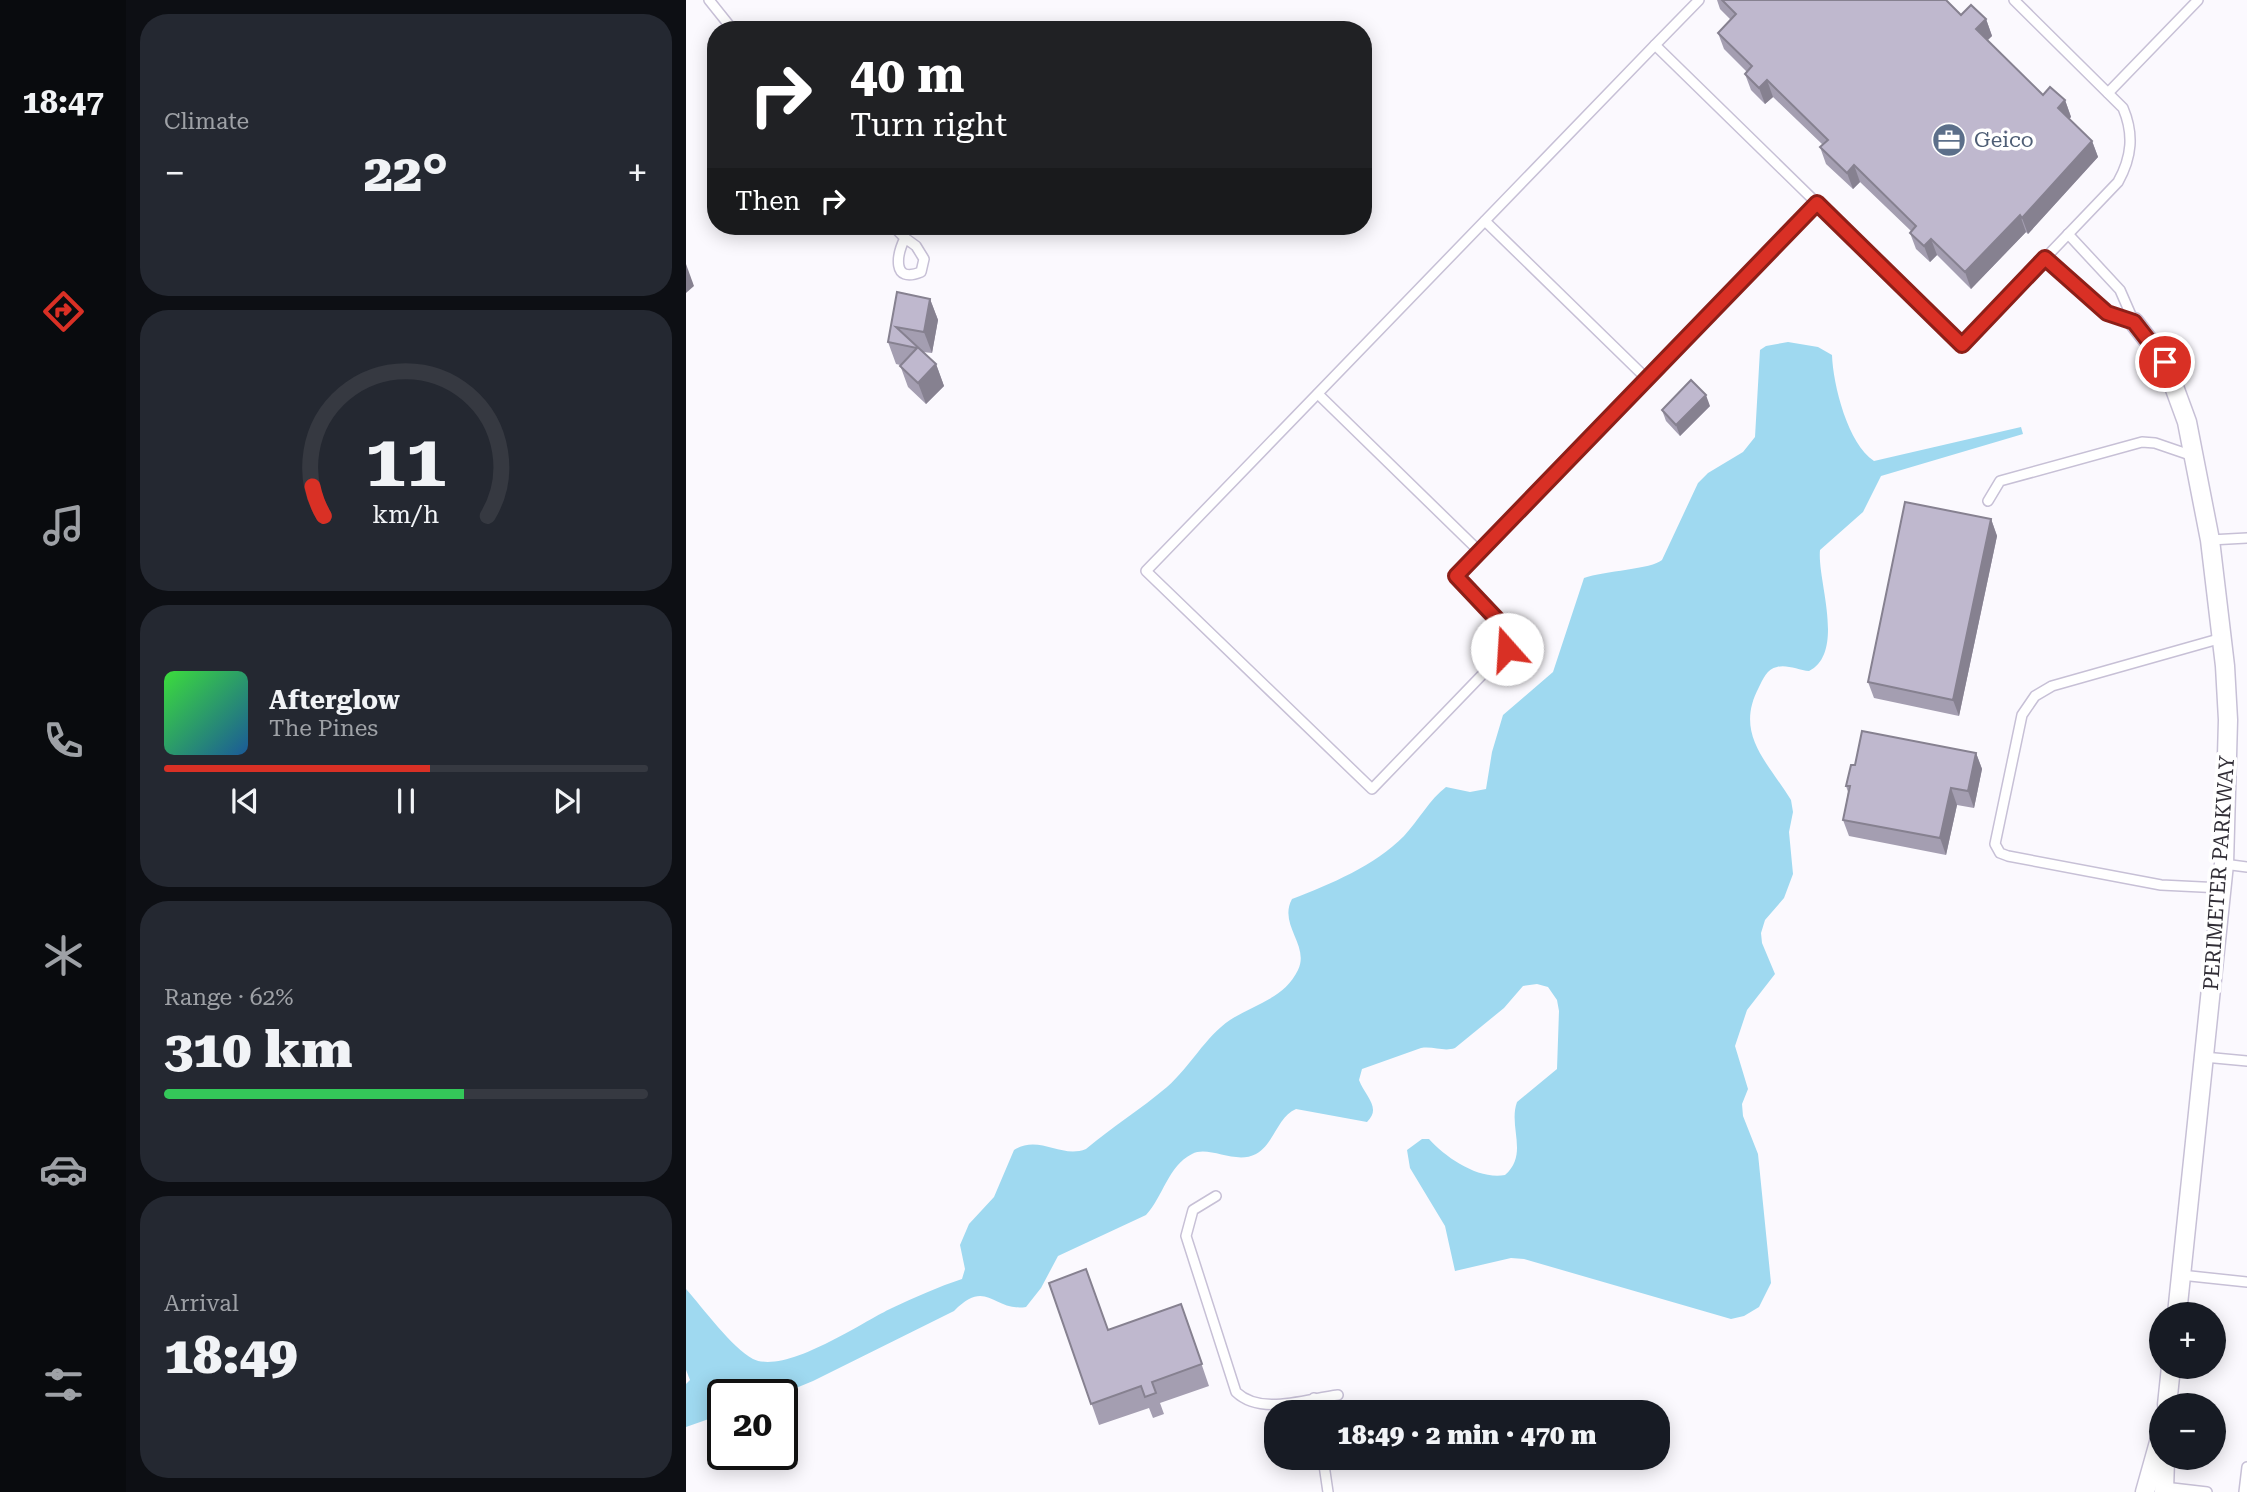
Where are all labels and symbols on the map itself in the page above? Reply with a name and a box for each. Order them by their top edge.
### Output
office icon: Geico [1930,121,1968,159]
place label: Geico [1974,128,2034,152]
pin [2135,332,2195,392]
position arrow [1470,612,1544,686]
street label: PERIMETER PARKWAY [2199,754,2239,991]
speed limit sign: 20 [707,1379,798,1470]

